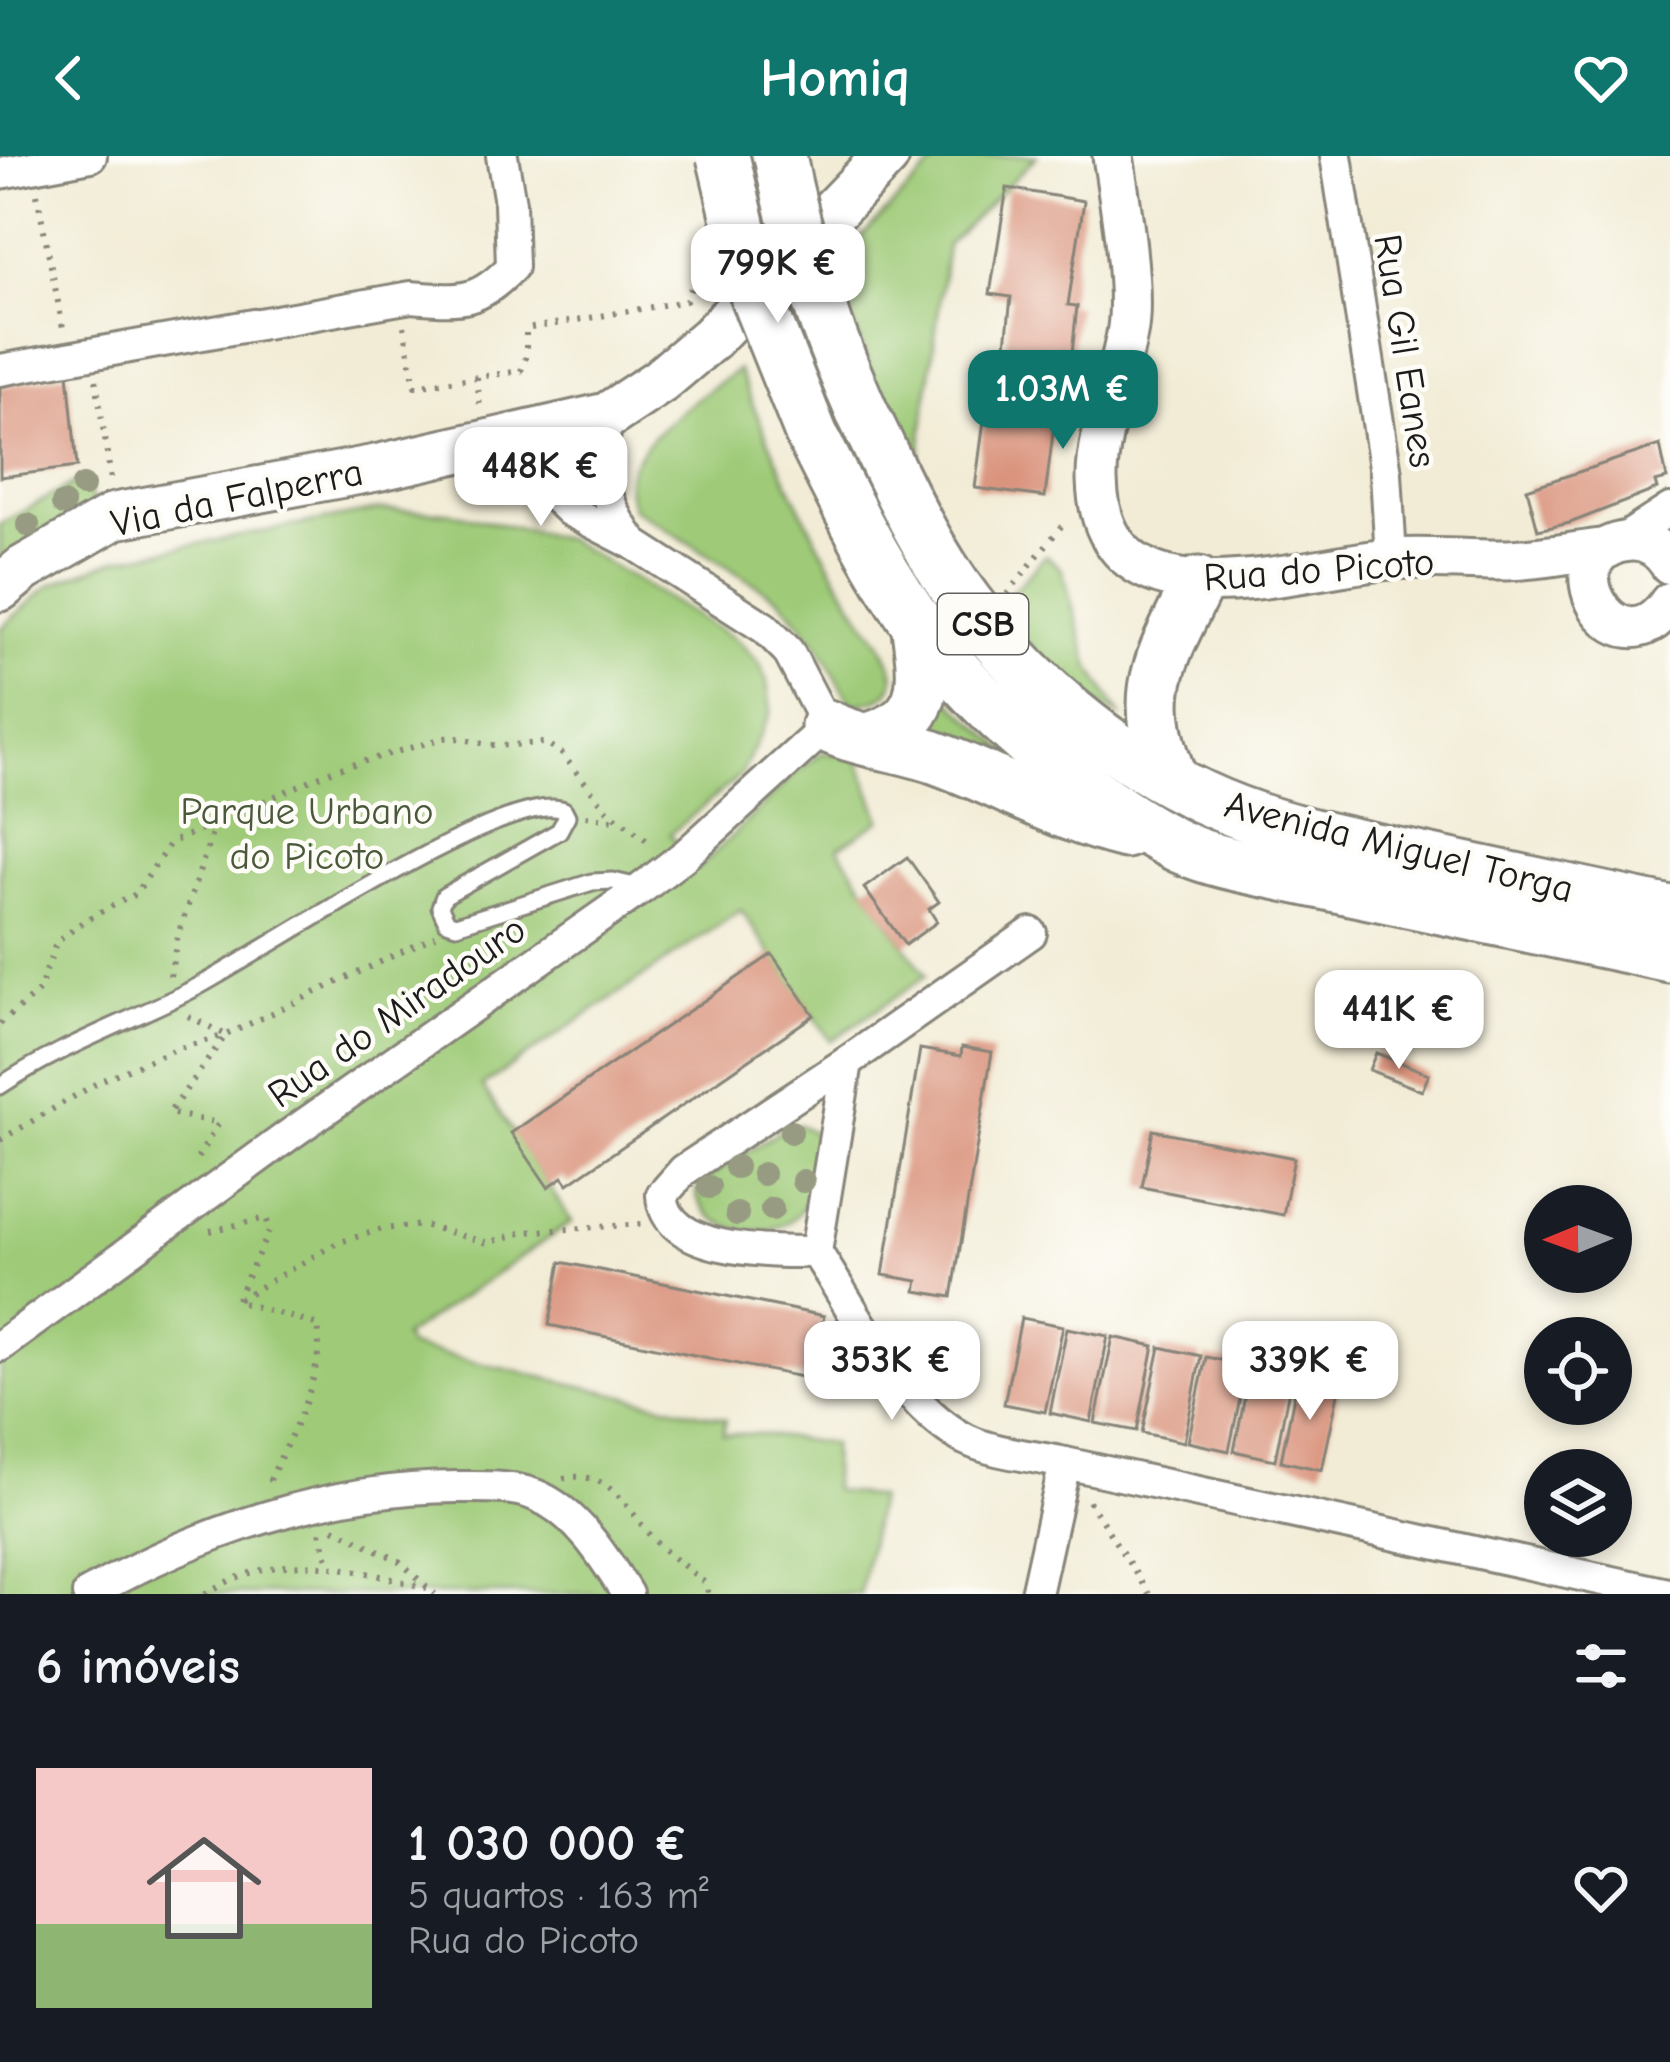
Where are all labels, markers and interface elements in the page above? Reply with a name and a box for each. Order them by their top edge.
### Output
icon: back [36,45,102,111]
icon: heart [1568,45,1634,111]
text: Homiq [760,47,910,110]
pin: 799K € [680,224,876,326]
street label: Rua Gil Eanes [1364,231,1446,471]
text: 799K € [718,240,838,285]
pin: 1.03M € [952,350,1174,452]
text: 1.03M € [995,366,1131,411]
pin: 448K € [443,427,639,529]
text: 448K € [481,443,601,488]
street label: Via da Falperra [107,449,367,547]
street label: Rua do Picoto [1202,539,1436,601]
road number: CSB [938,594,1028,654]
street label: Avenida Miguel Torga [1220,782,1578,912]
park label: Parque Urbano do Picoto [180,789,434,879]
street label: Rua do Miradouro [260,906,534,1118]
pin: 441K € [1301,970,1497,1072]
text: 441K € [1342,986,1456,1031]
north arrow [1524,1185,1632,1293]
map controls [1524,1185,1632,1557]
button: locate [1524,1317,1632,1425]
pin: 353K € [794,1321,990,1423]
pin: 339K € [1212,1321,1408,1423]
text: 353K € [831,1337,953,1382]
text: 339K € [1249,1337,1371,1382]
button: layers [1524,1449,1632,1557]
icon: filters [1568,1633,1634,1699]
text: 6 imóveis [36,1637,240,1696]
text: 1 030 000 € [408,1814,689,1873]
icon: home [132,1816,276,1960]
icon: heart [1568,1855,1634,1921]
text: 5 quartos · 163 m² [408,1873,709,1918]
text: Rua do Picoto [408,1918,639,1963]

